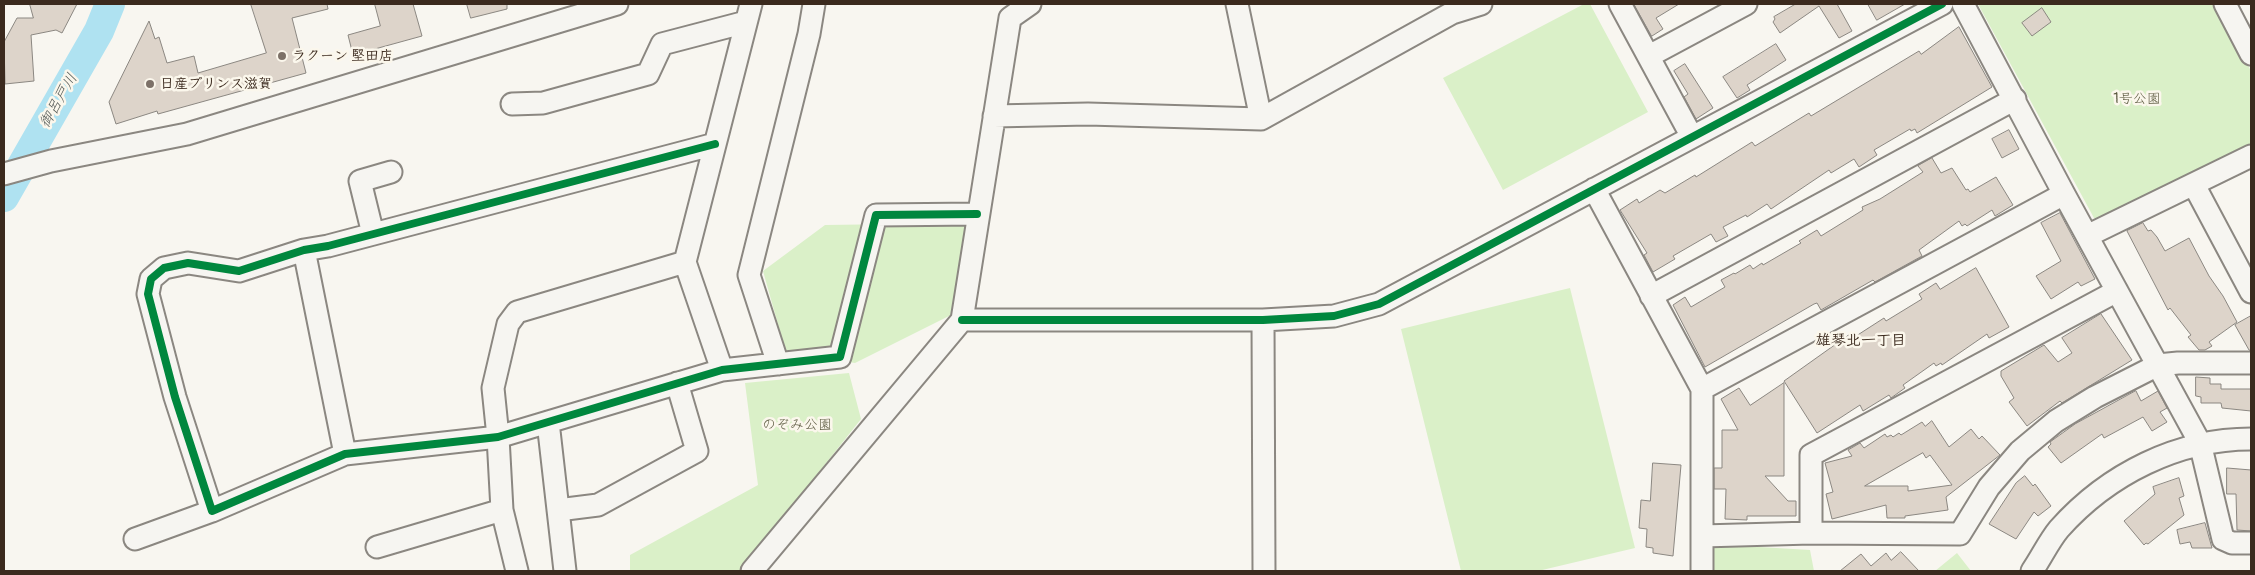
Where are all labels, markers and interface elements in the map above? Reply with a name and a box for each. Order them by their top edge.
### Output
place label: ラクーン 堅田店 [292,48,393,64]
marker: ラクーン 堅田店 [276,50,288,62]
water label: 御呂戸川 [36,71,82,131]
place label: 日産プリンス滋賀 [160,76,272,92]
marker: 日産プリンス滋賀 [144,78,156,90]
park label: 1号公園 [2113,91,2161,107]
district label: 雄琴北一丁目 [1816,332,1906,350]
park label: のぞみ公園 [762,417,832,433]

